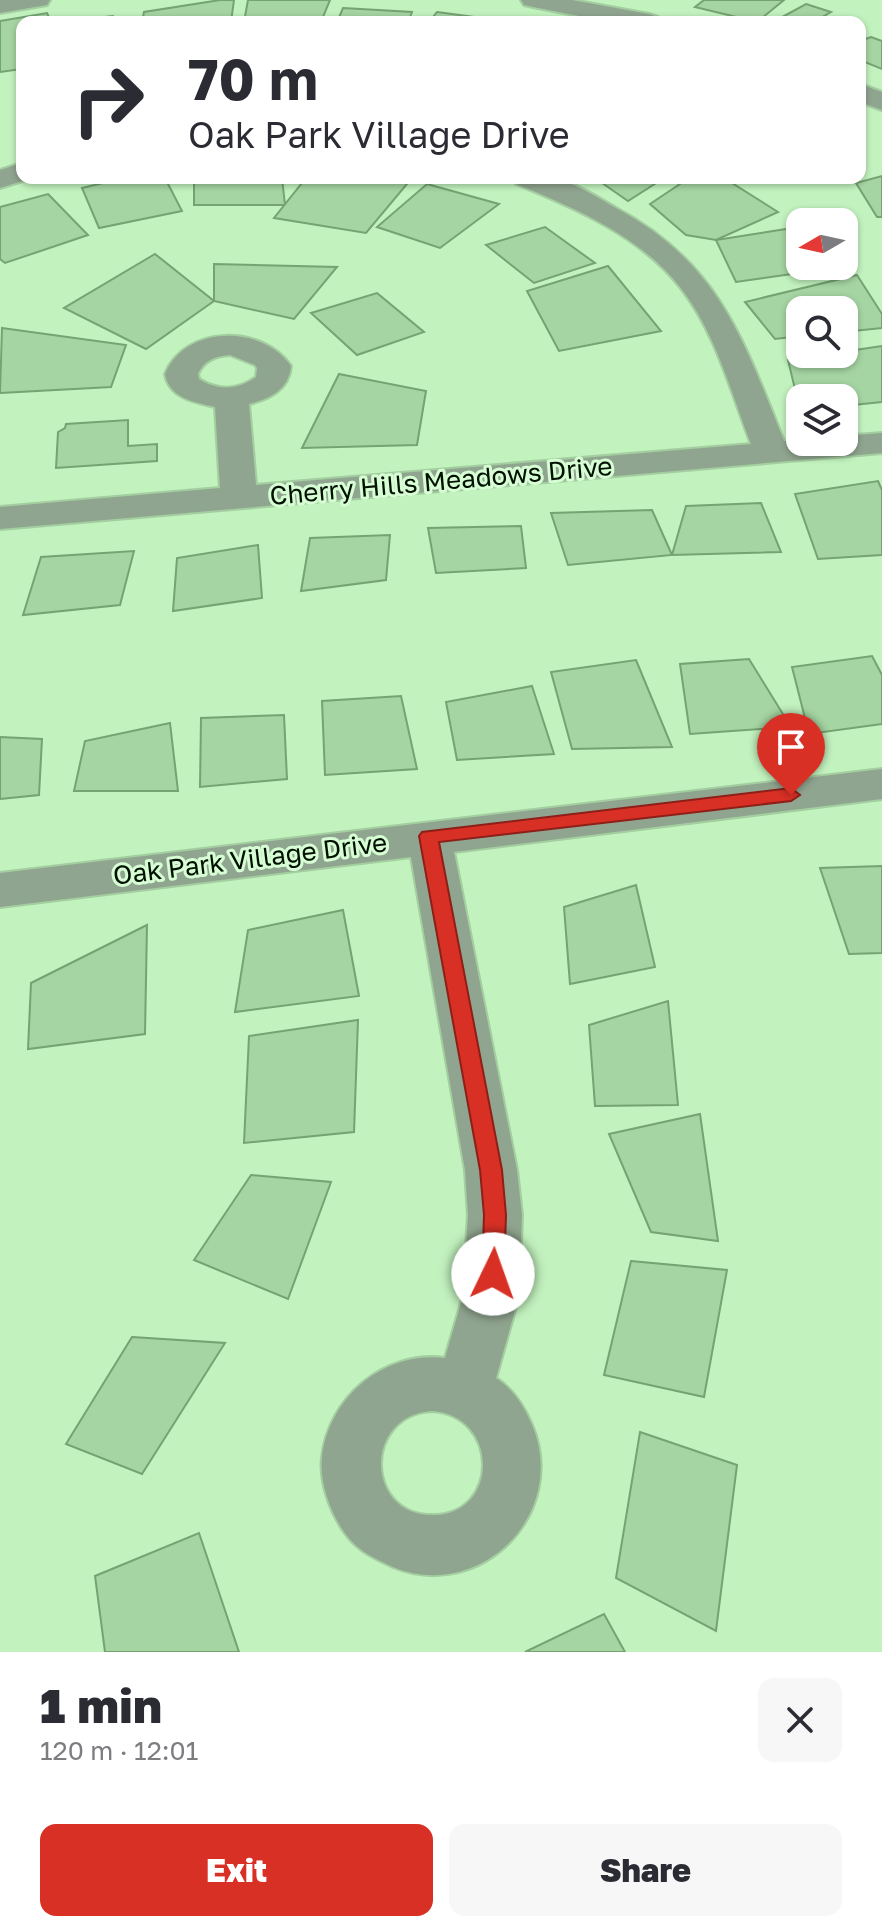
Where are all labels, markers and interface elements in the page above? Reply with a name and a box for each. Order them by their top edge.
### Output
text: 70 m [188,45,318,112]
icon: right [56,48,160,152]
text: Oak Park Village Drive [188,113,570,156]
north arrow [786,208,858,280]
map controls [786,208,858,456]
button: search [786,296,858,368]
button: layers [786,384,858,456]
street label: Cherry Hills Meadows Drive [268,450,614,511]
pin [757,713,825,795]
icon: arrive [769,725,813,769]
street label: Oak Park Village Drive [111,826,389,891]
position arrow [451,1232,535,1316]
text: 1 min [40,1676,162,1734]
button: close [758,1678,842,1762]
text: 120 m · 12:01 [40,1735,198,1766]
button: Exit [40,1824,433,1916]
button: Share [449,1824,842,1916]

